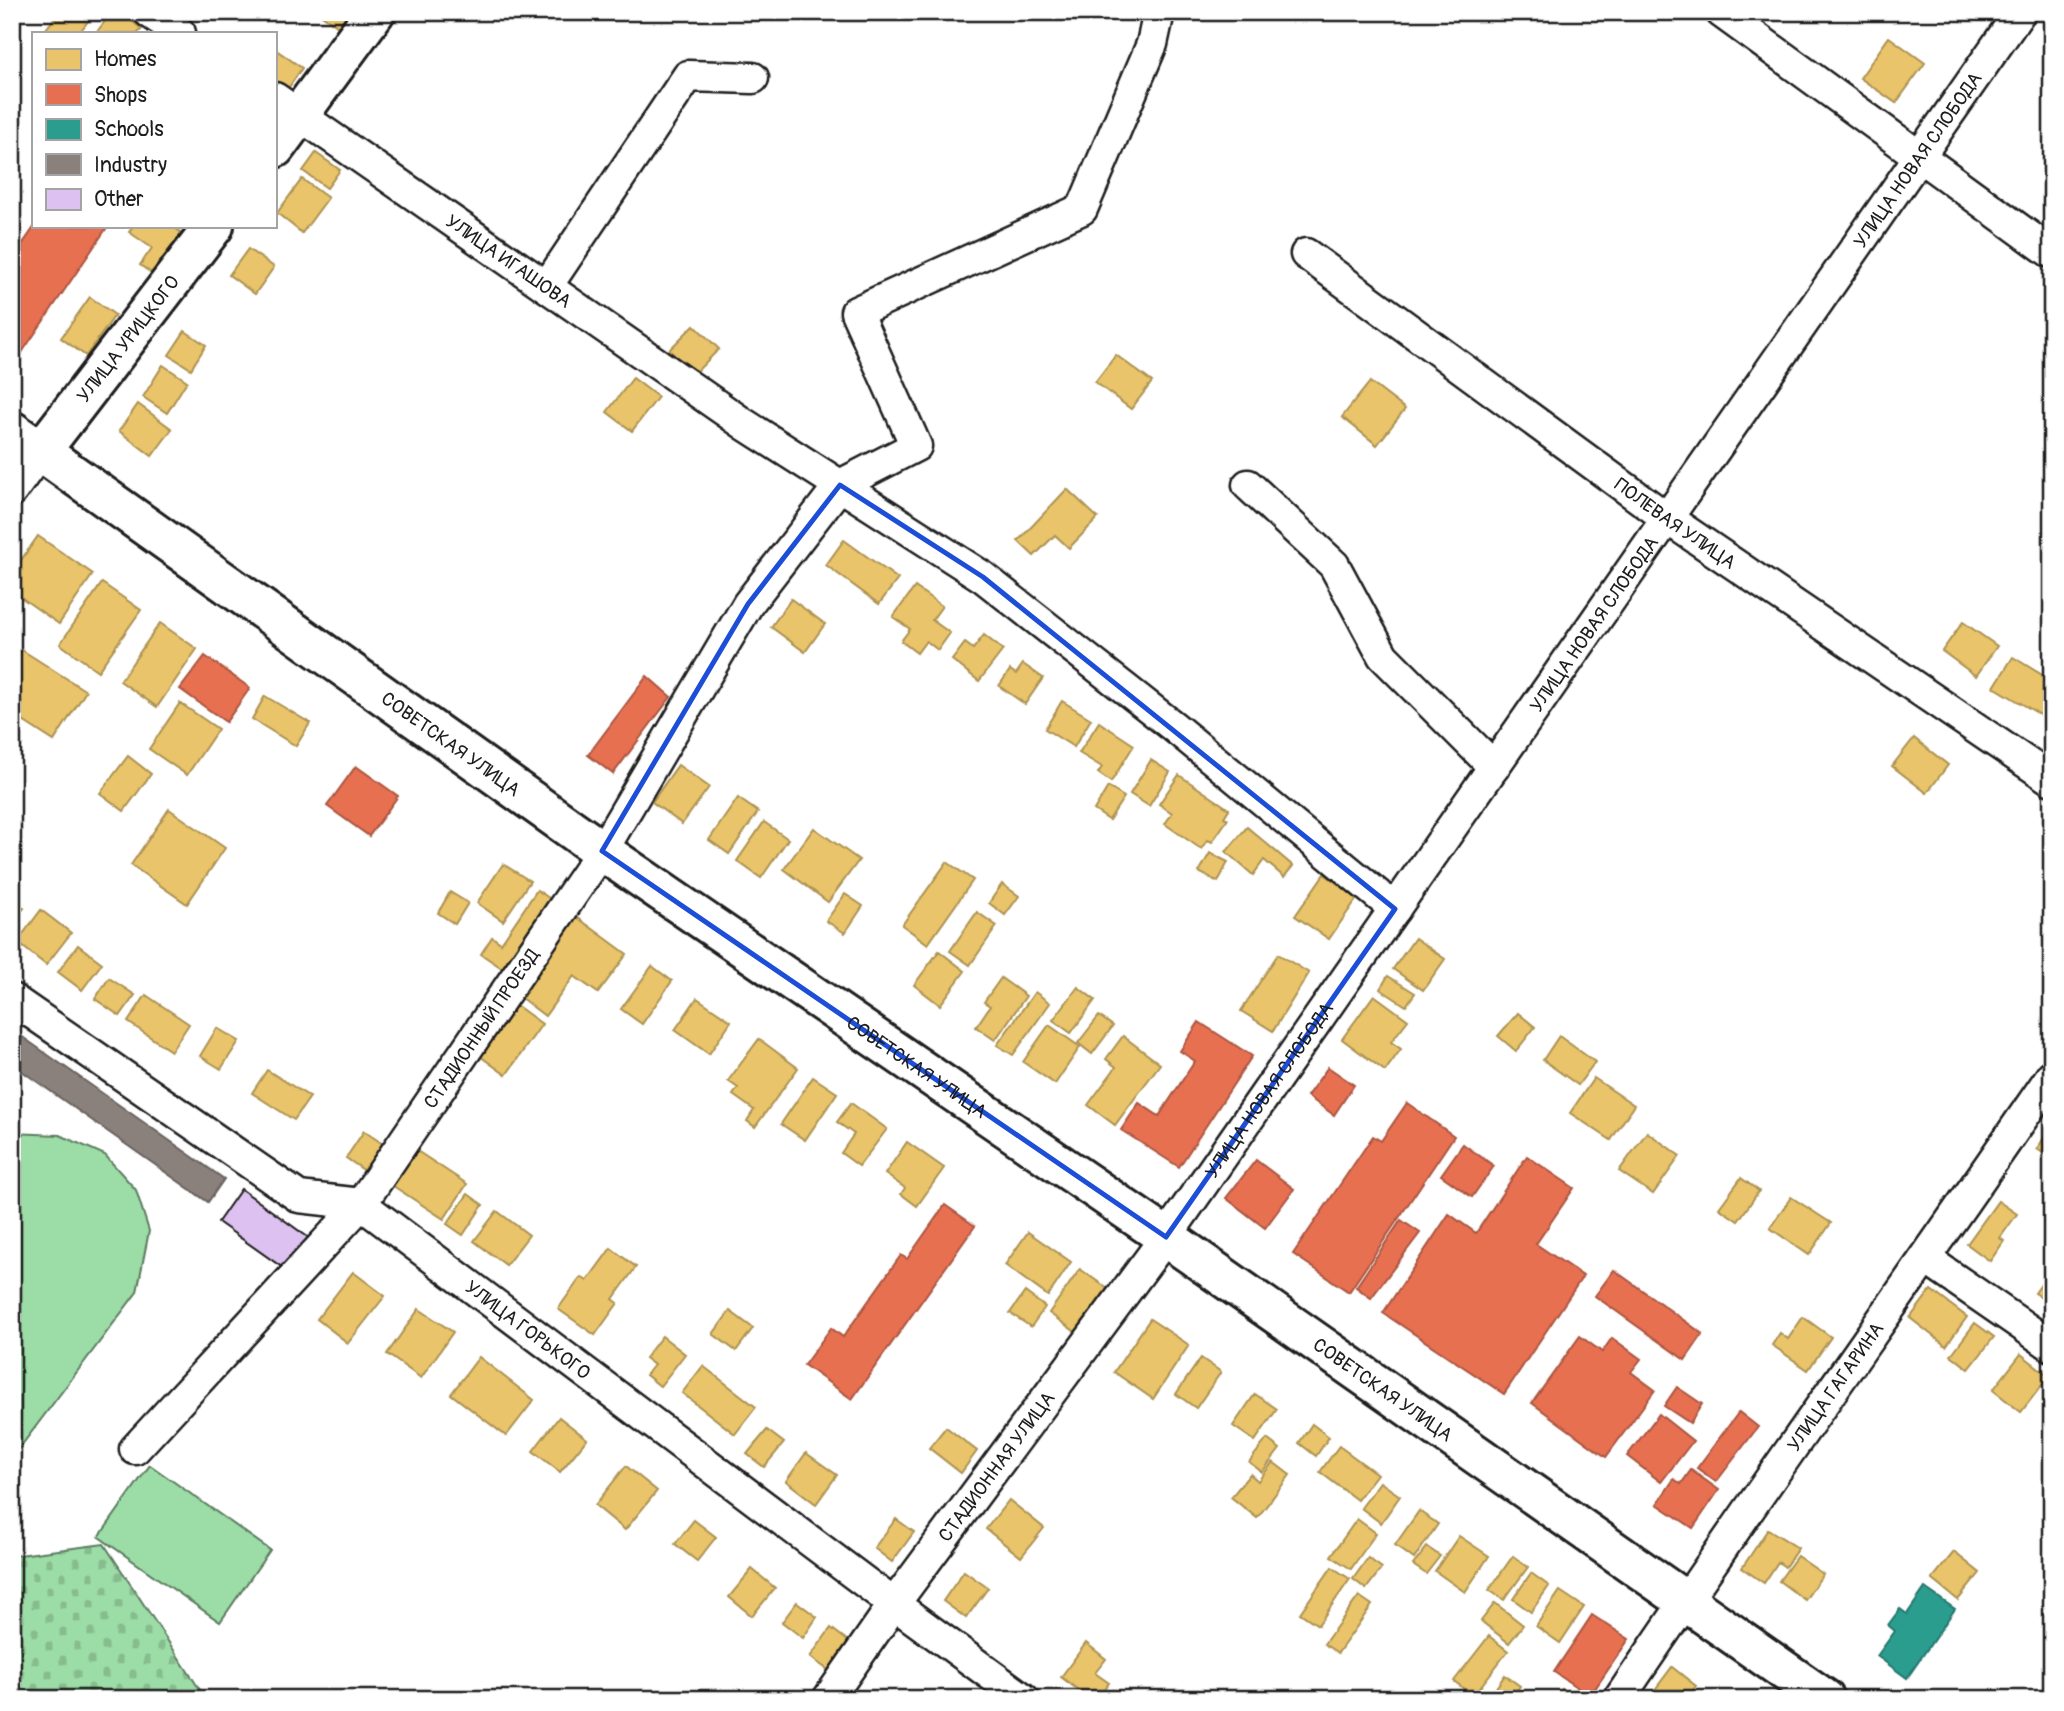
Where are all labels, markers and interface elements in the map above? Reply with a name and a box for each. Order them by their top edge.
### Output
legend [32,32,276,228]
text: Homes [94,46,157,73]
street label: УЛИЦА НОВАЯ СЛОБОДА [1848,67,1988,253]
text: Shops [94,82,147,109]
text: Schools [94,116,164,143]
text: Industry [94,152,167,179]
text: Other [94,186,144,213]
street label: УЛИЦА ИГАШОВА [441,209,576,314]
street label: УЛИЦА УРИЦКОГО [72,271,185,407]
street label: ПОЛЕВАЯ УЛИЦА [1609,473,1740,575]
street label: УЛИЦА НОВАЯ СЛОБОДА [1525,532,1664,717]
street label: СОВЕТСКАЯ УЛИЦА [376,687,525,802]
street label: СТАДИОННЫЙ ПРОЕЗД [419,944,545,1113]
street label: УЛИЦА НОВАЯ СЛОБОДА [1200,998,1339,1183]
street label: СОВЕТСКАЯ УЛИЦА [842,1011,991,1124]
street label: УЛИЦА ГОРЬКОГО [460,1275,595,1385]
street label: УЛИЦА ГАГАРИНА [1782,1318,1889,1456]
street label: СОВЕТСКАЯ УЛИЦА [1308,1333,1457,1447]
street label: СТАДИОННАЯ УЛИЦА [933,1387,1060,1547]

